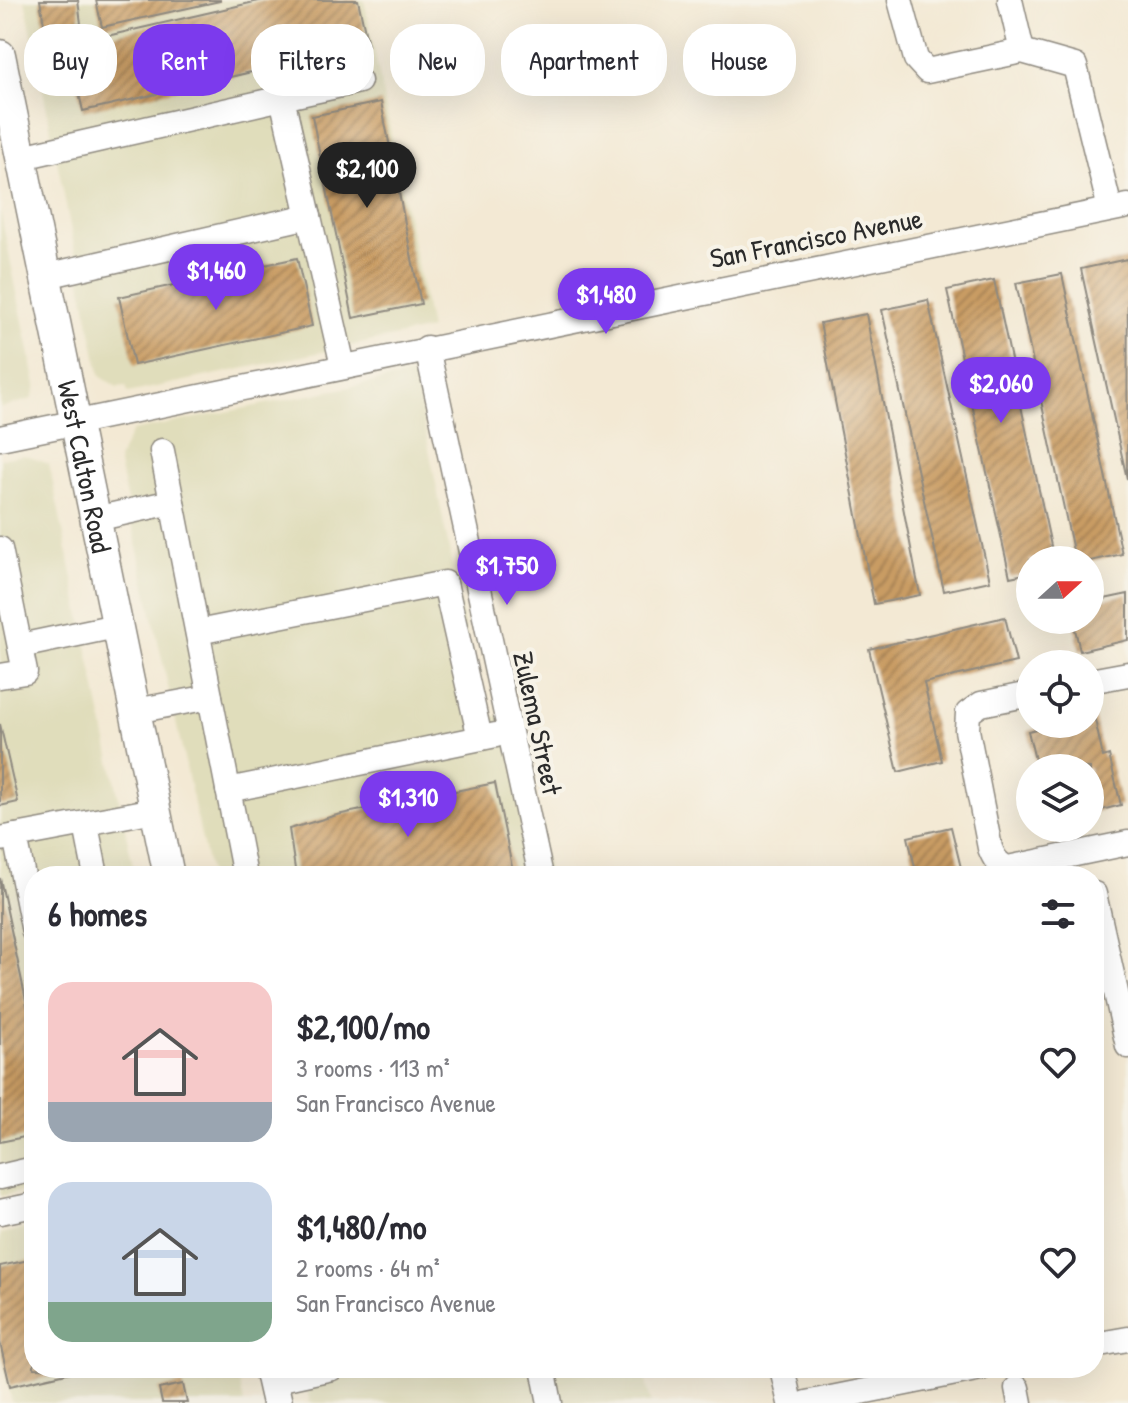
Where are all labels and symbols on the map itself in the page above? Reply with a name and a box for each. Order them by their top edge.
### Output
pin: $2,100 [302,142,432,210]
street label: San Francisco Avenue [707,199,925,277]
pin: $1,460 [151,244,281,312]
pin: $1,480 [541,268,671,336]
pin: $2,060 [936,357,1066,425]
street label: West Calton Road [48,377,121,556]
pin: $1,750 [442,539,572,607]
north arrow [1016,546,1104,634]
street label: Zulema Street [504,648,572,799]
pin: $1,310 [343,771,473,839]

